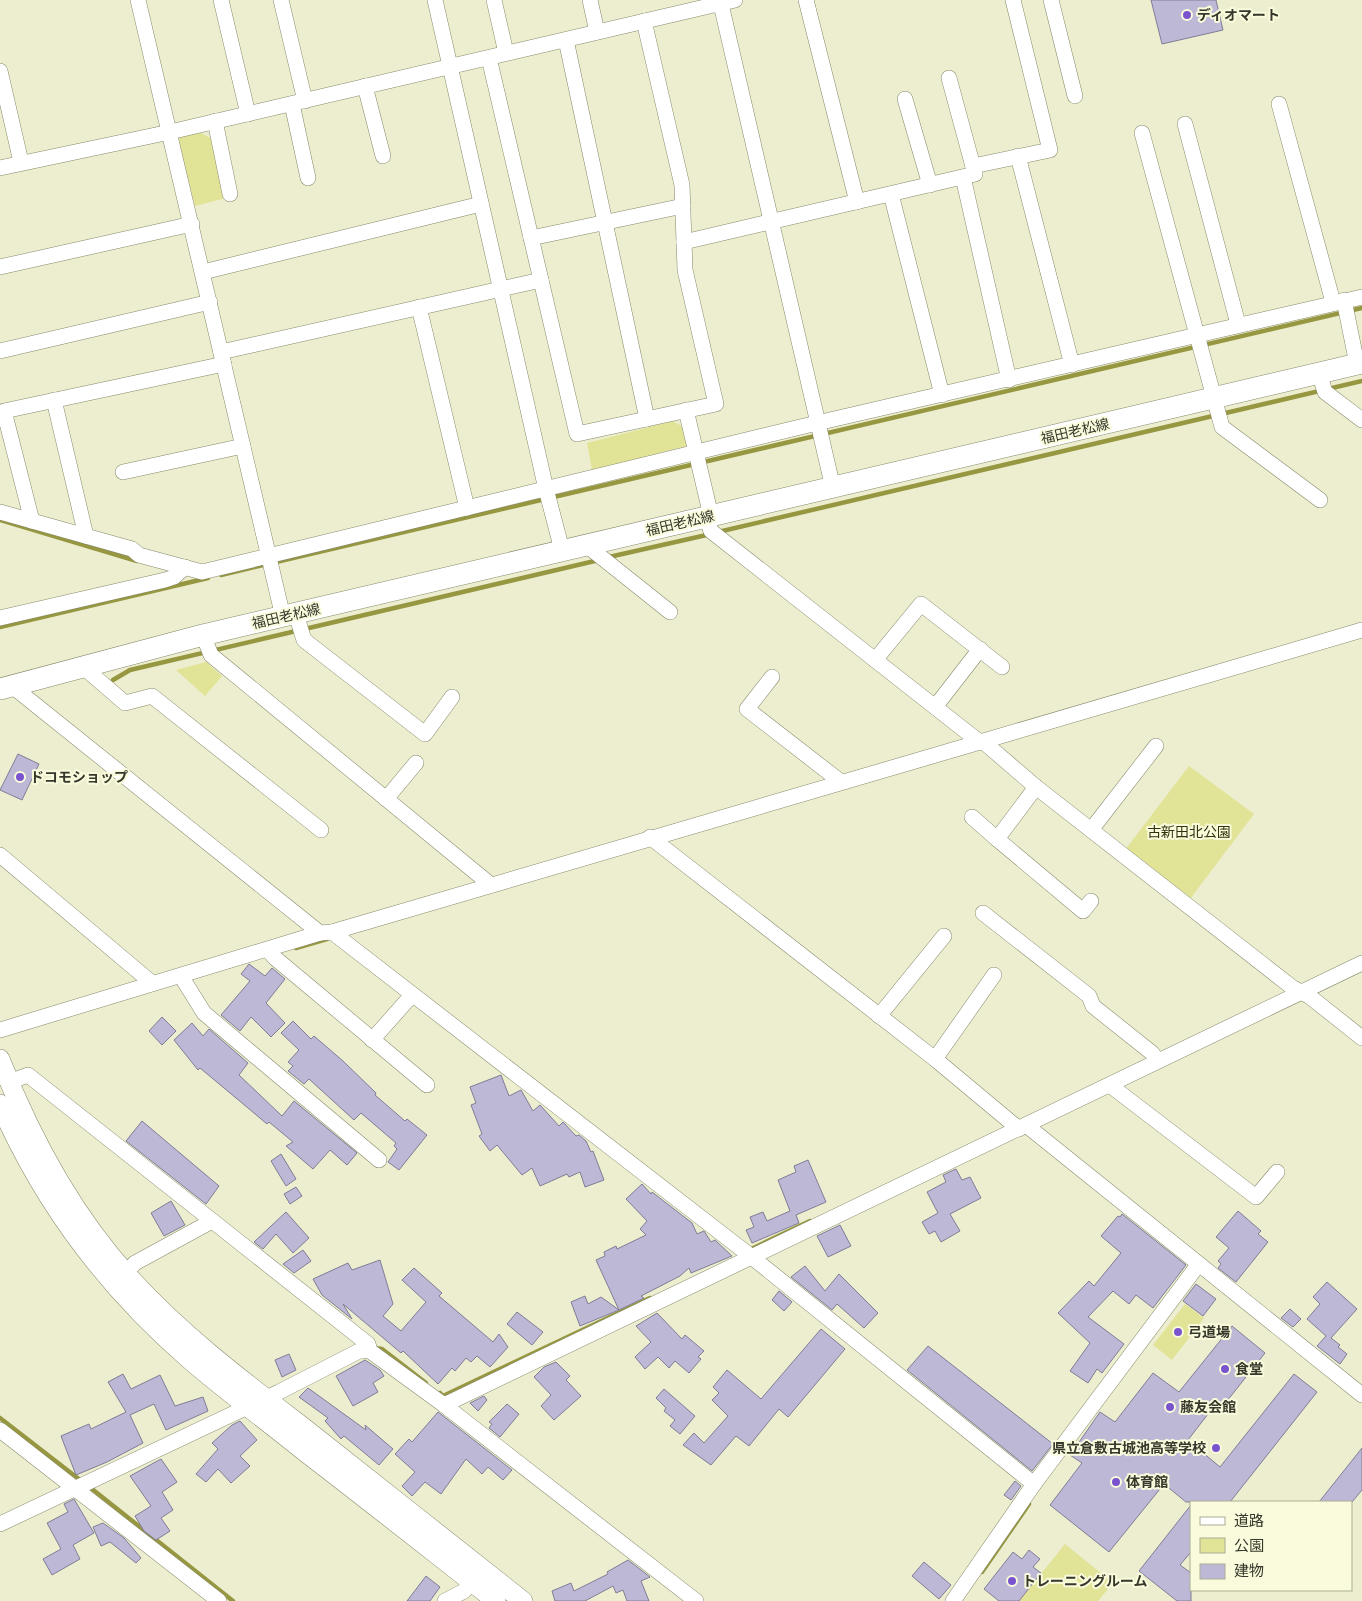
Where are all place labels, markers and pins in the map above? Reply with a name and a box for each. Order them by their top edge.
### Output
place label: ディオマート [1197,7,1280,23]
marker: ディオマート [1181,9,1193,21]
place label: ドコモショップ [30,769,128,785]
marker: ドコモショップ [14,771,26,783]
place label: 弓道場 [1188,1324,1230,1340]
marker: 弓道場 [1172,1326,1184,1338]
place label: 食堂 [1235,1361,1263,1377]
marker: 食堂 [1219,1363,1231,1375]
place label: 藤友会館 [1180,1399,1236,1415]
marker: 藤友会館 [1164,1401,1176,1413]
place label: 県立倉敷古城池高等学校 [1052,1440,1206,1456]
marker: 県立倉敷古城池高等学校 [1210,1442,1222,1454]
place label: 体育館 [1126,1474,1168,1490]
marker: 体育館 [1110,1476,1122,1488]
place label: トレーニングルーム [1022,1573,1148,1589]
marker: トレーニングルーム [1006,1575,1018,1587]

